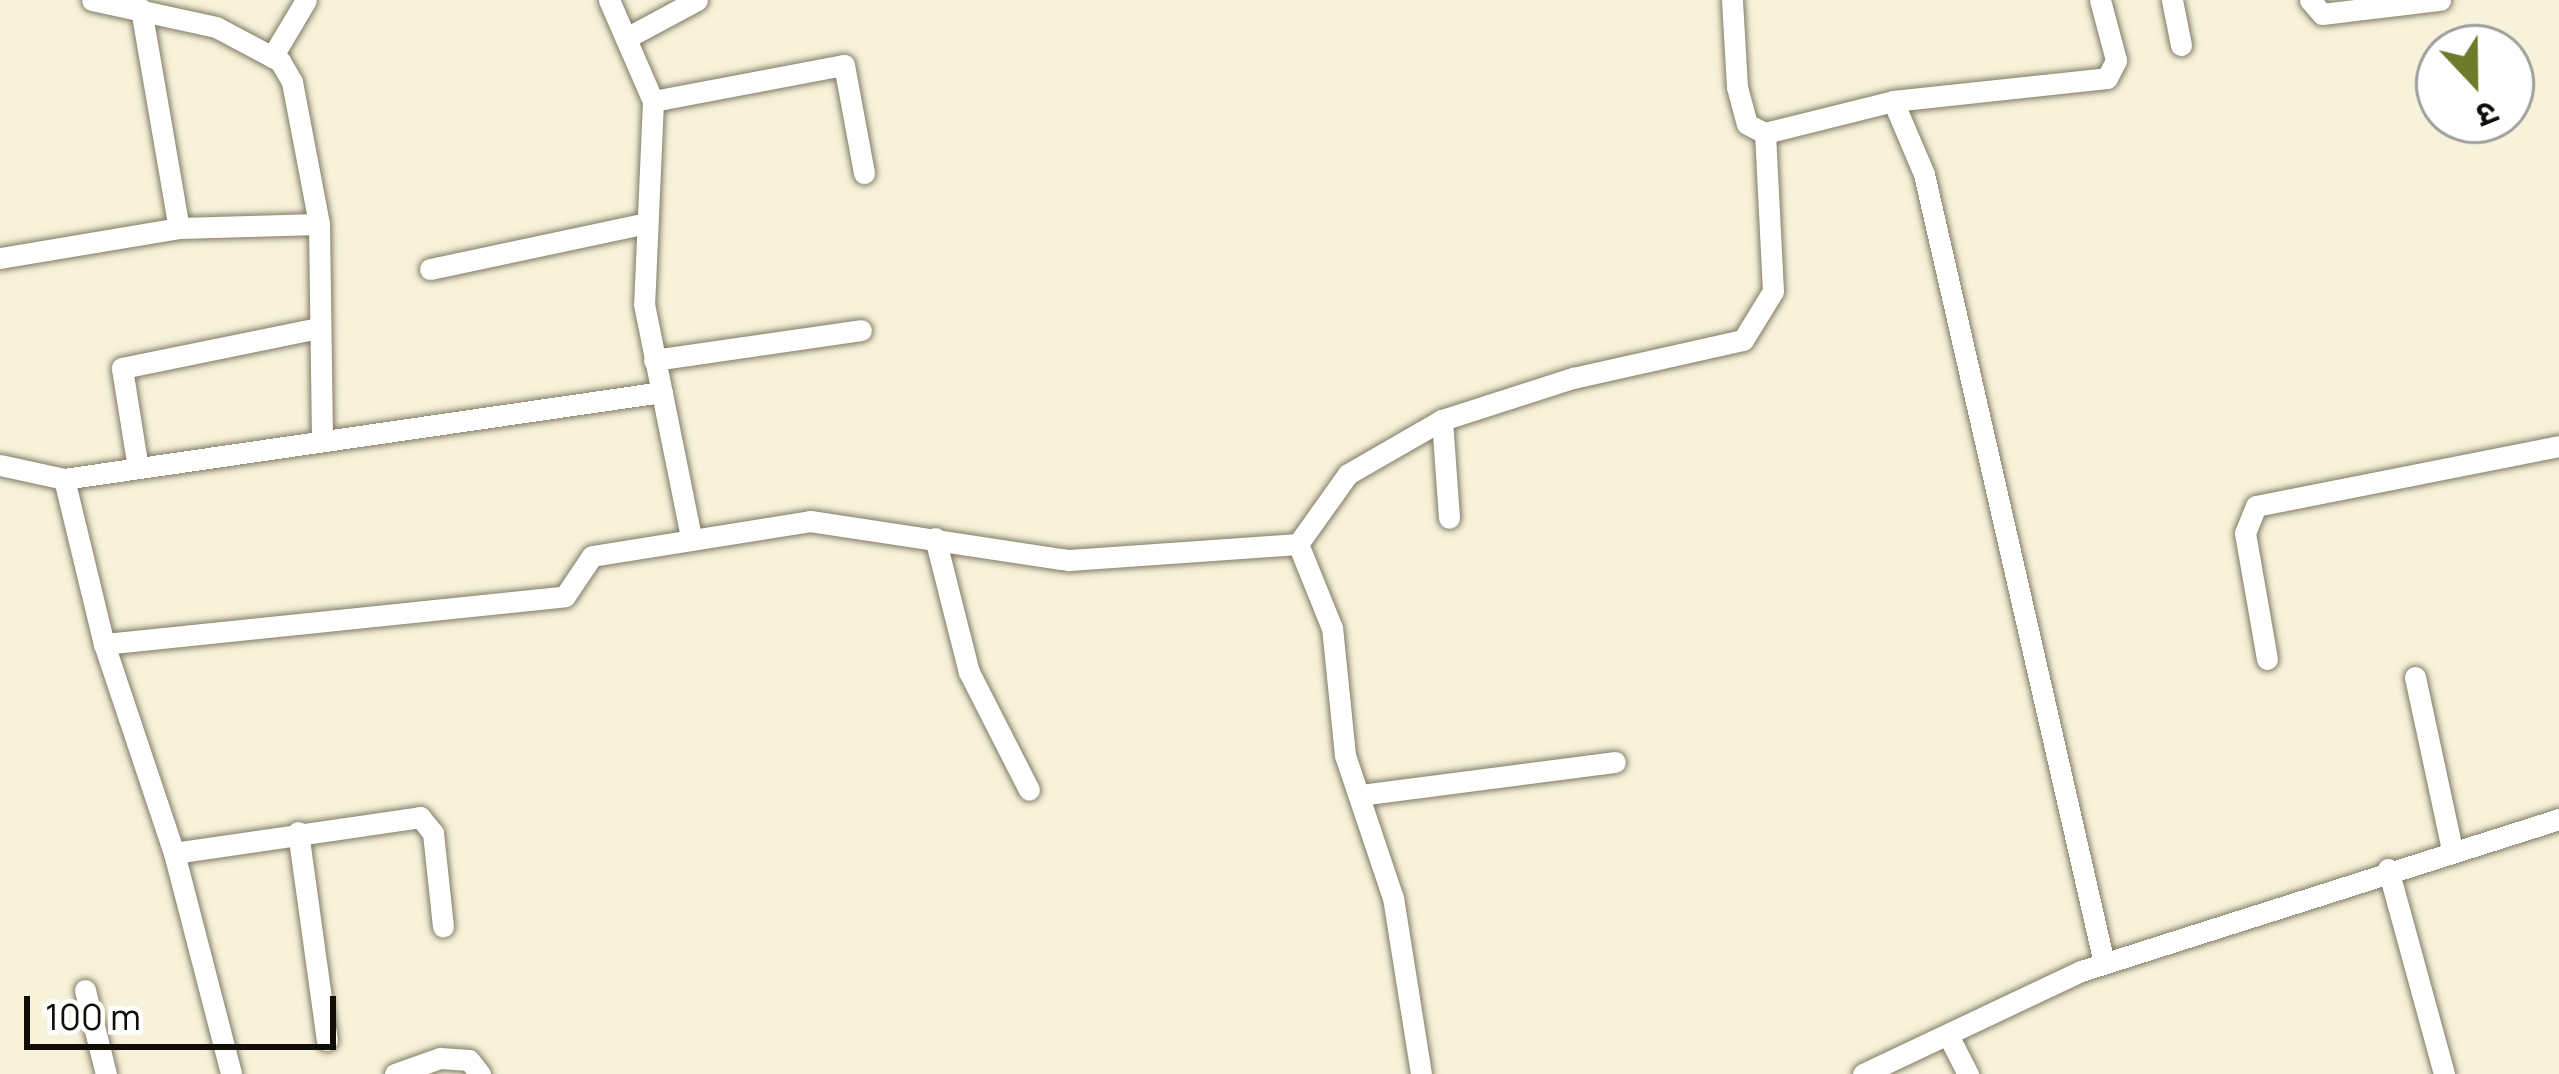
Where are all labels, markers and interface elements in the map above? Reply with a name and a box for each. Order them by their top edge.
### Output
north arrow [2415,24,2535,144]
text: उ [2470,91,2505,140]
scale bar [30,972,342,1046]
text: 100 m [45,992,141,1041]

